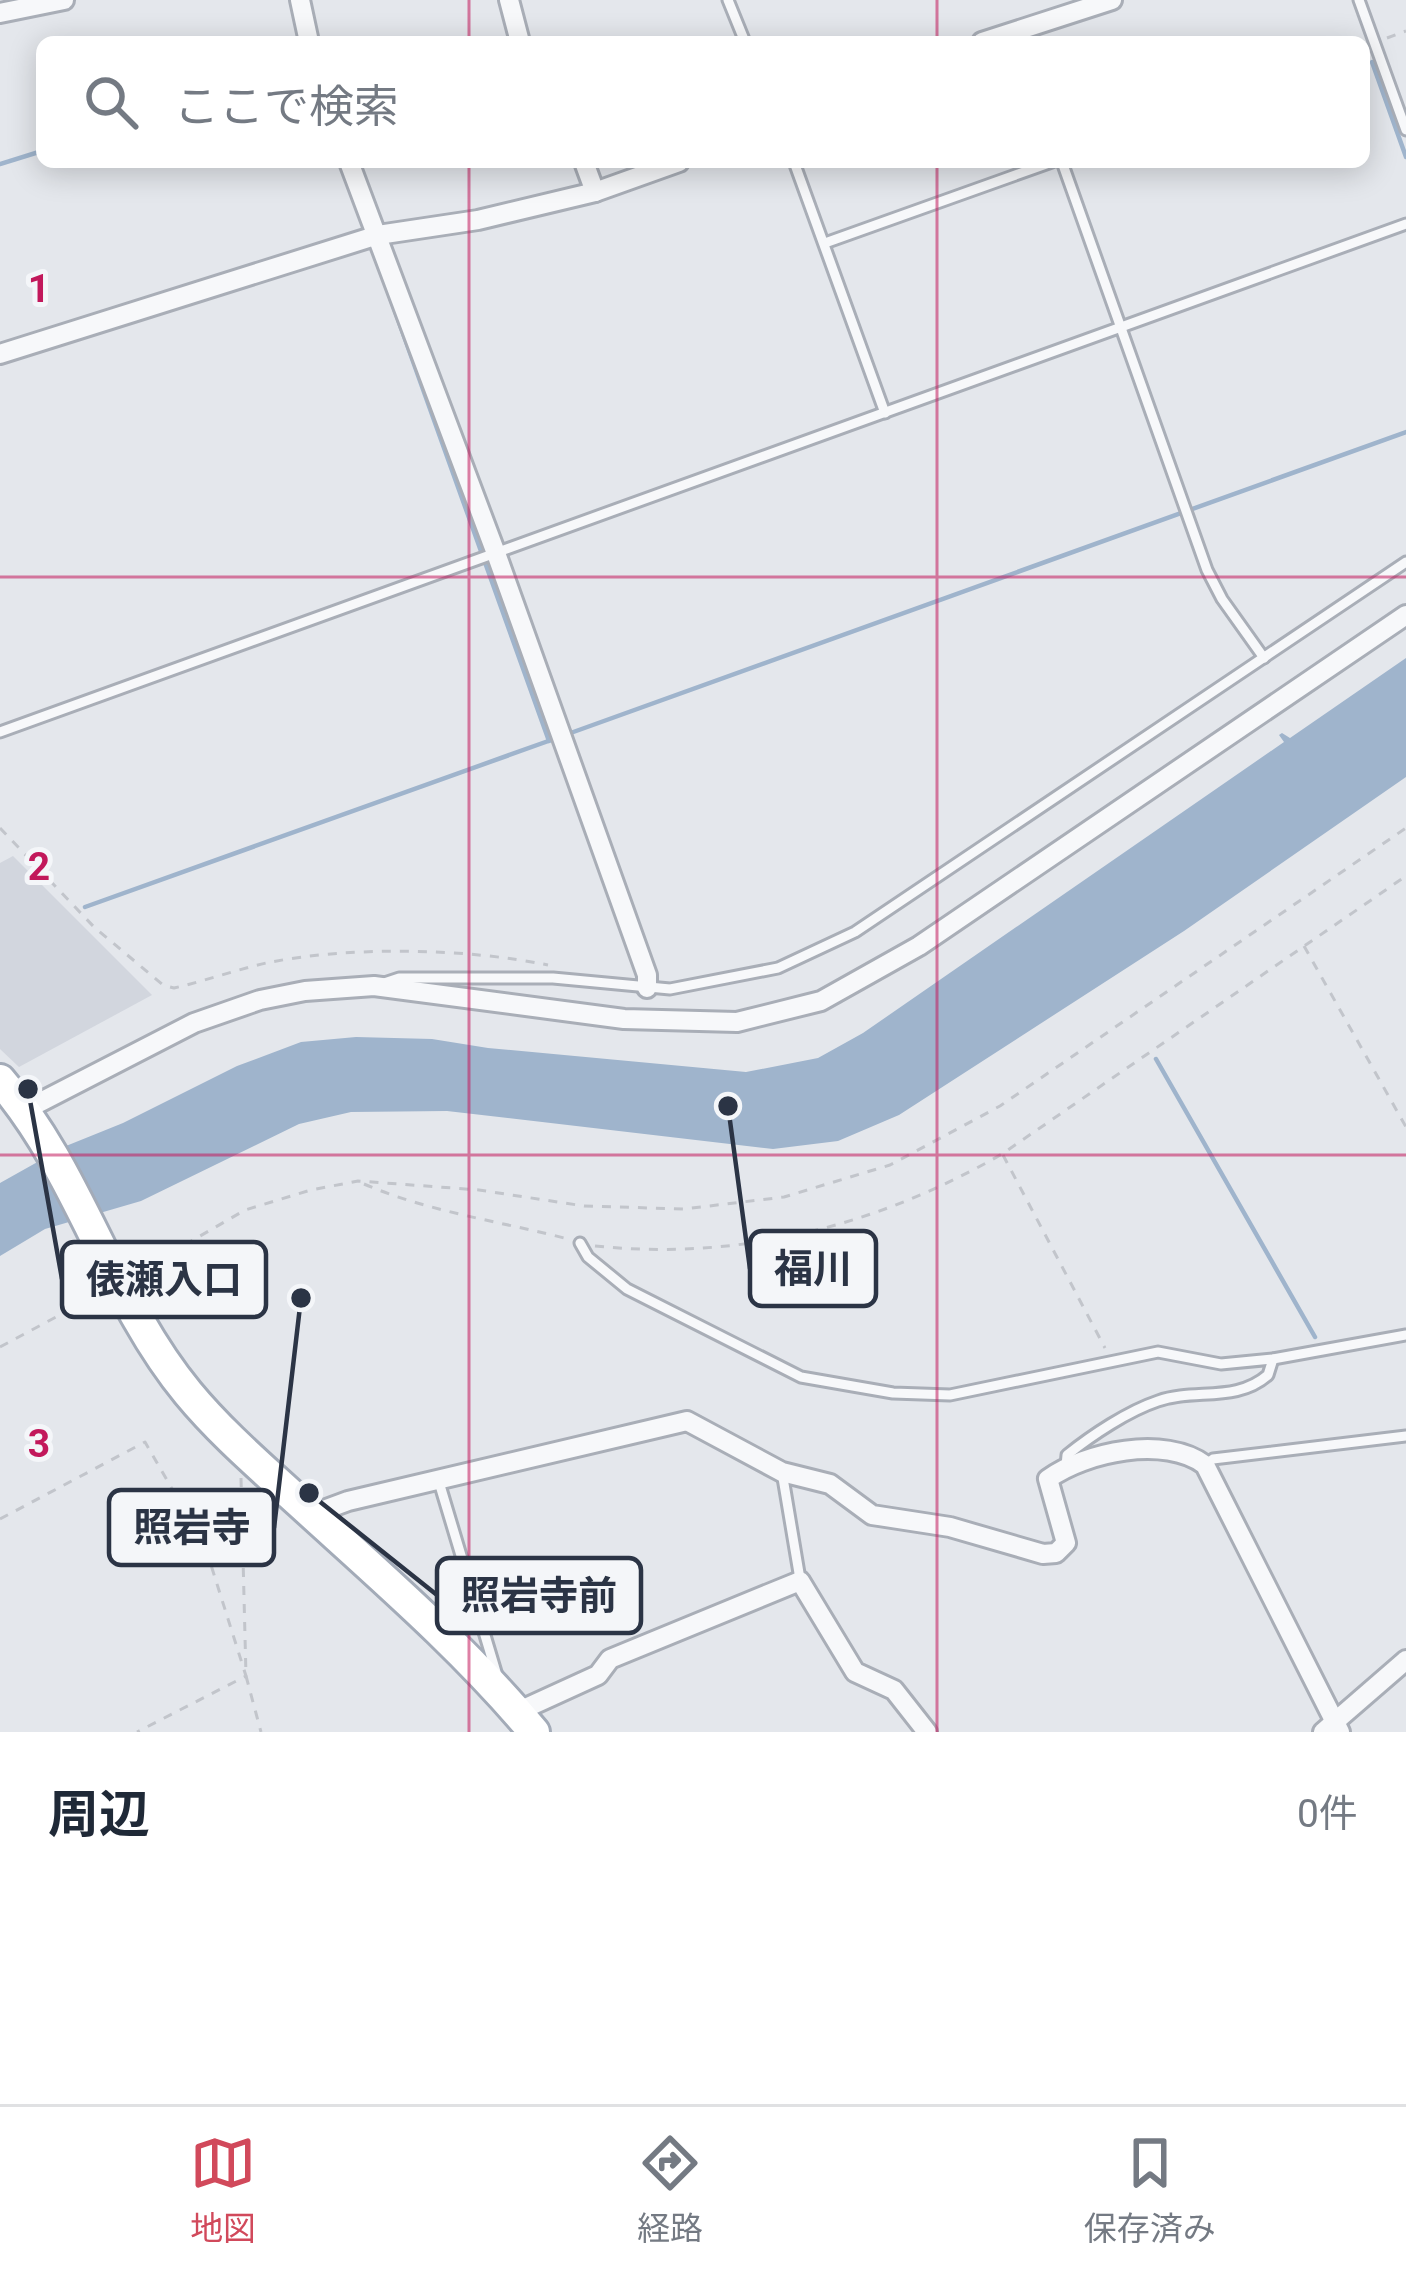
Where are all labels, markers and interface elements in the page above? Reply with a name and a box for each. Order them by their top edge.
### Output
search box [36,36,1370,168]
icon: search [78,69,144,135]
text: ここで検索 [174,80,399,133]
text: 1 [28,266,50,312]
text: 2 [28,844,50,890]
callout: 福川 [750,1231,876,1306]
callout: 俵瀬入口 [62,1242,266,1317]
text: 福川 [774,1246,852,1292]
text: 俵瀬入口 [86,1257,242,1303]
text: 3 [28,1421,50,1467]
callout: 照岩寺 [109,1490,274,1565]
text: 照岩寺 [133,1505,251,1551]
callout: 照岩寺前 [437,1558,641,1633]
text: 照岩寺前 [461,1573,617,1619]
text: 周辺 [48,1785,150,1844]
text: 0件 [1297,1791,1358,1837]
tab: 地図 [190,2130,256,2250]
tab: 経路 [637,2130,703,2250]
tab: 保存済み [1084,2130,1216,2250]

